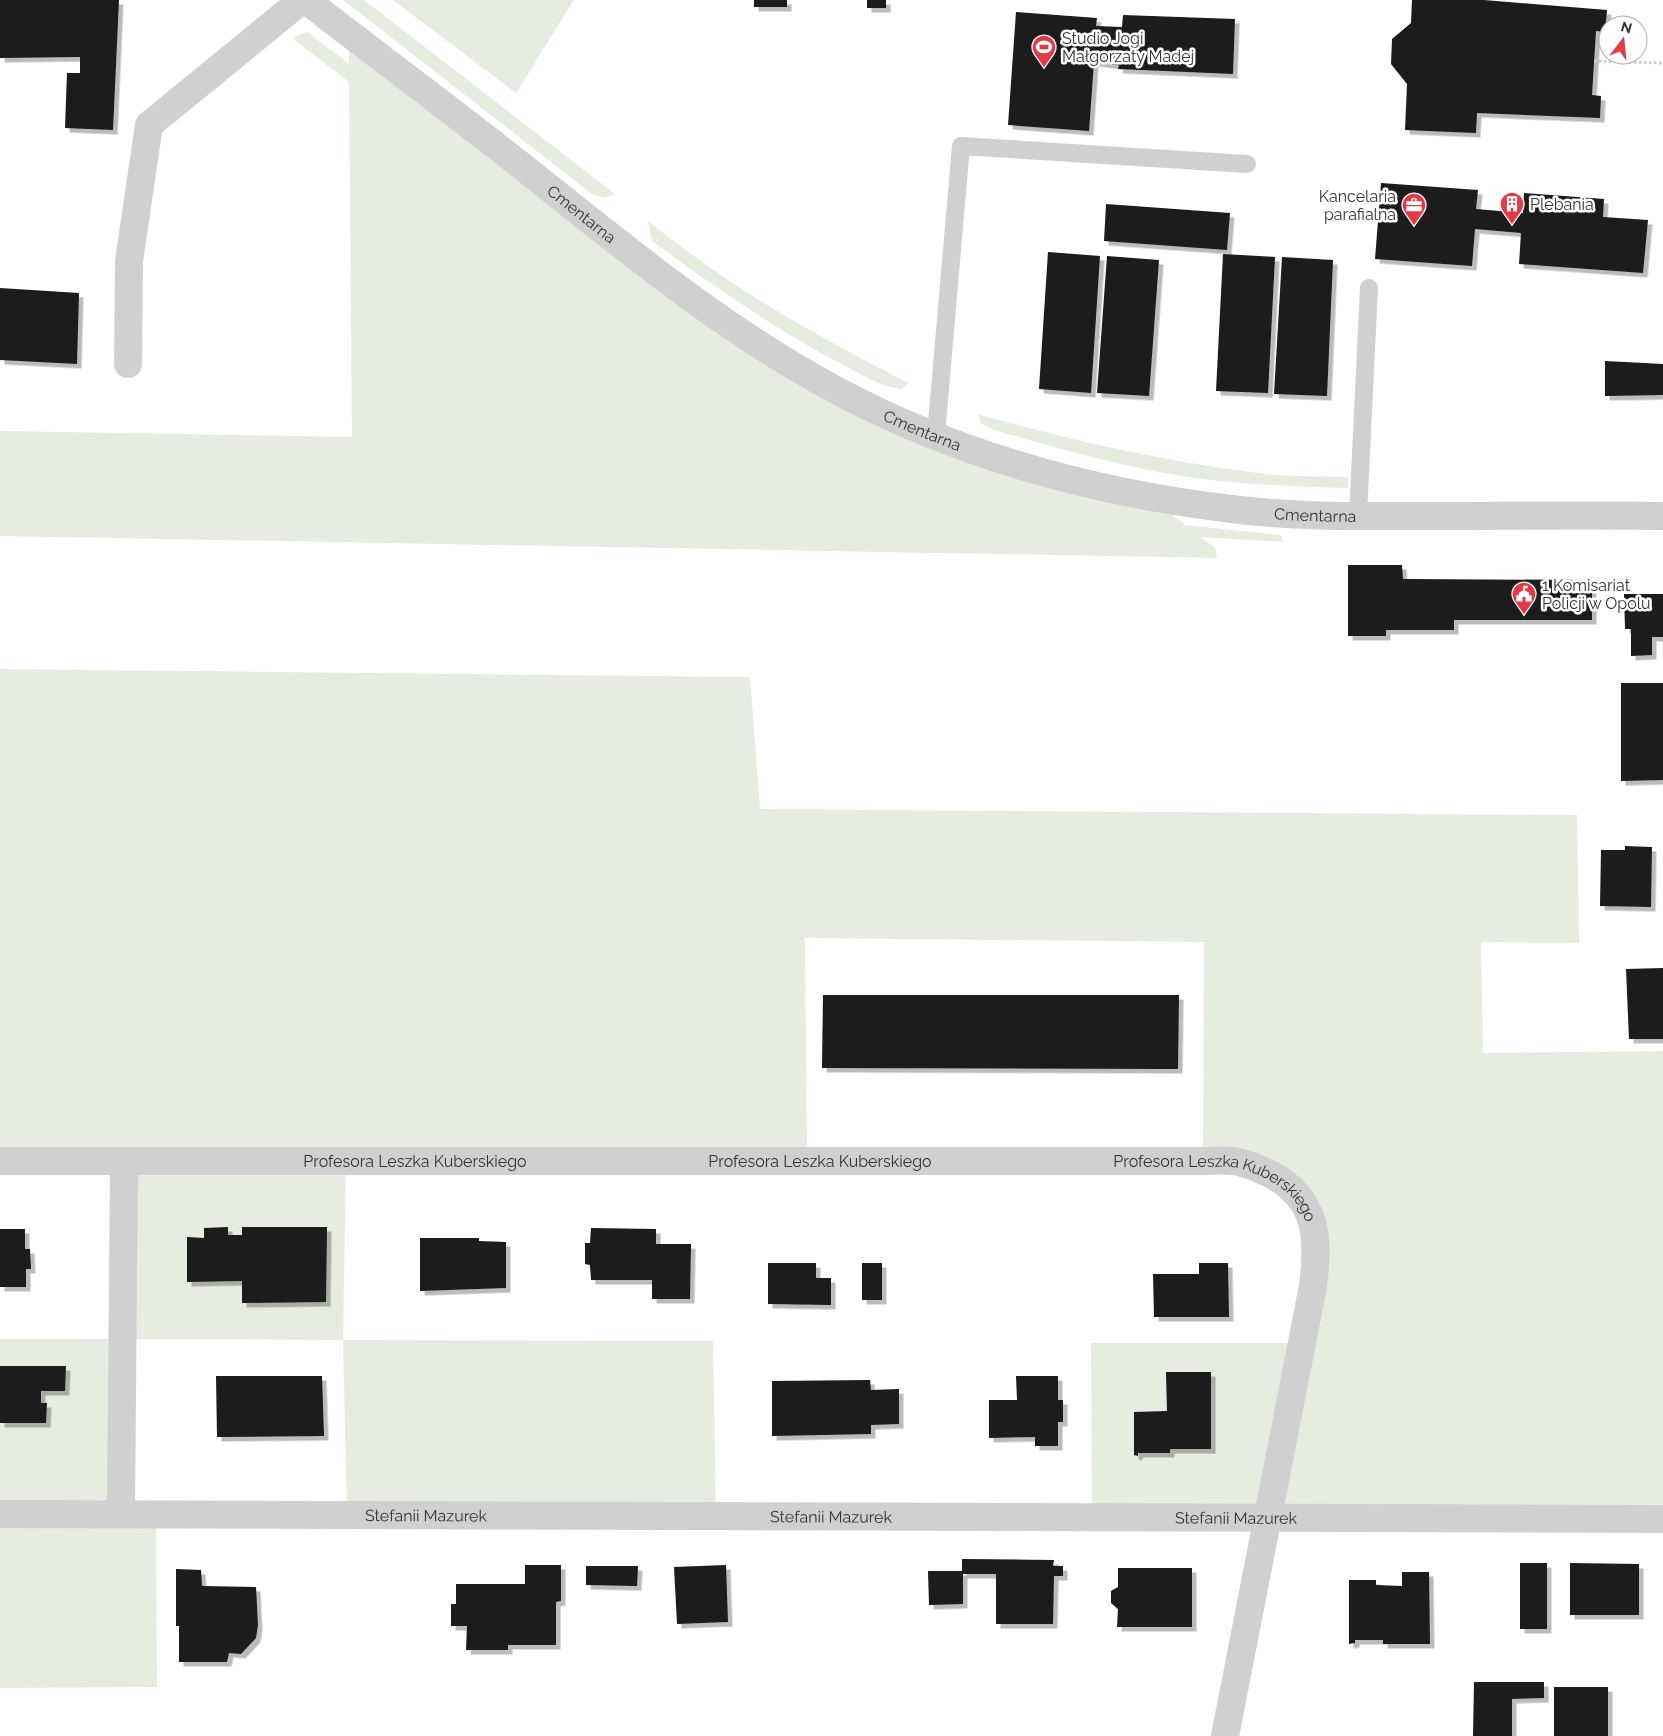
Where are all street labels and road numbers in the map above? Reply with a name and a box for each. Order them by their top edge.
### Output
street label: Cmentarna [543,181,620,247]
street label: Cmentarna [880,406,964,455]
street label: Cmentarna [1273,504,1356,526]
street label: Profesora Leszka Kuberskiego [1113,1151,1320,1224]
street label: Profesora Leszka Kuberskiego [303,1152,527,1171]
street label: Profesora Leszka Kuberskiego [708,1152,932,1171]
street label: Stefanii Mazurek [365,1506,487,1525]
street label: Stefanii Mazurek [770,1507,892,1527]
street label: Stefanii Mazurek [1175,1509,1297,1528]

